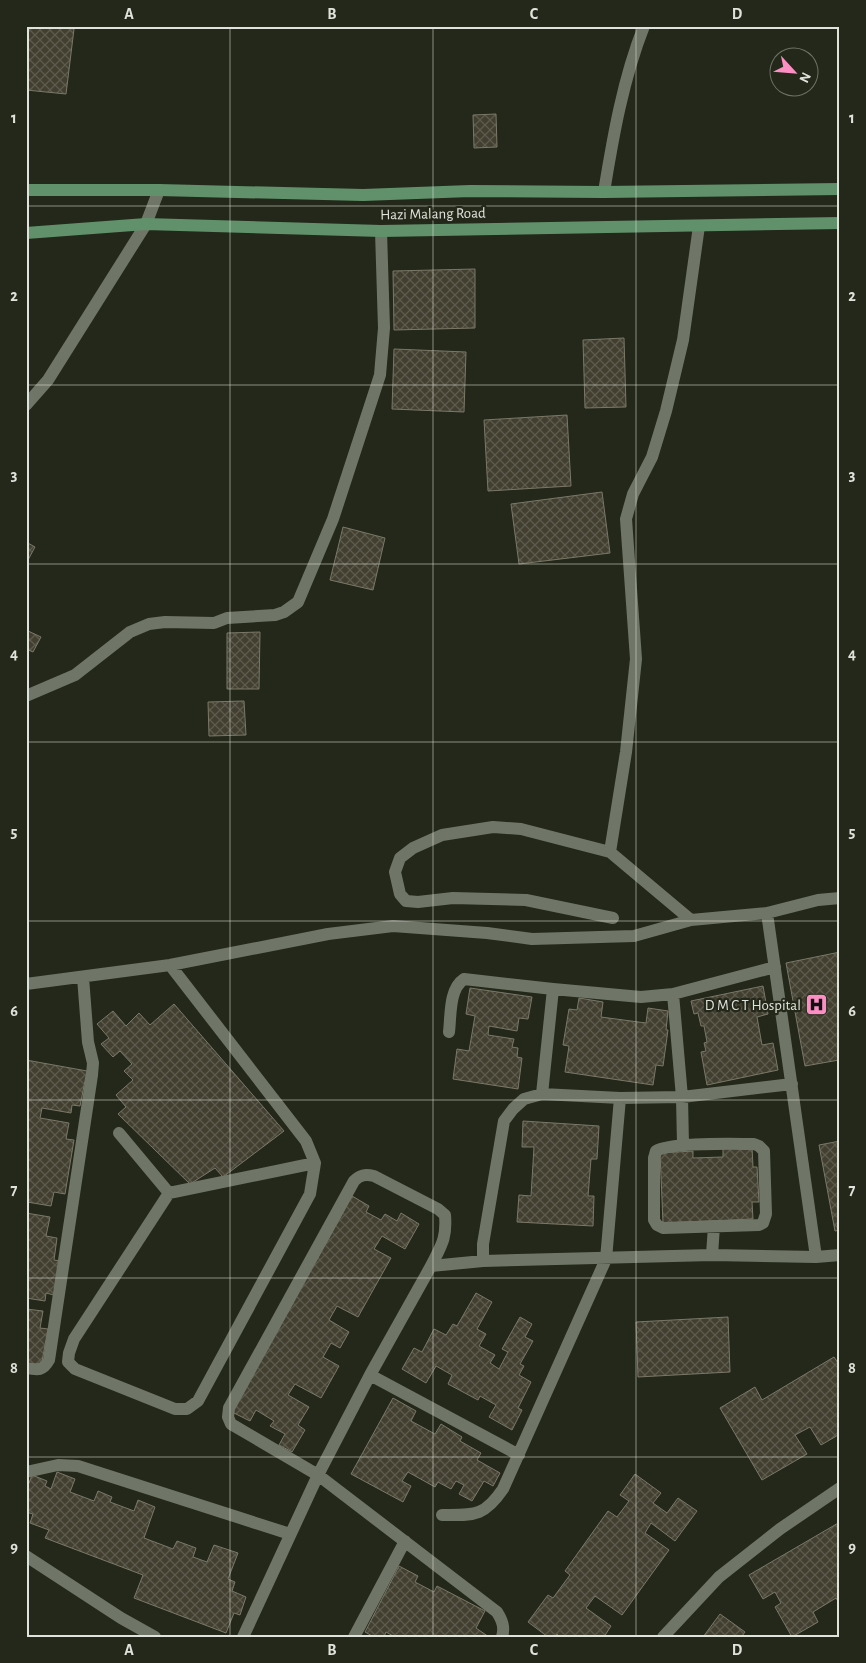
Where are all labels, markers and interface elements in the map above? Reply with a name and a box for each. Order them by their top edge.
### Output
text: A [124,6,134,22]
text: B [327,6,337,22]
text: C [530,6,539,22]
text: D [732,6,743,22]
north arrow [768,48,818,98]
text: N [796,70,813,85]
text: 1 [11,110,17,126]
text: 1 [849,110,855,126]
street label: Hazi Malang Road [380,206,486,222]
text: 2 [10,288,18,304]
text: 2 [848,288,856,304]
text: 3 [11,467,18,483]
text: 3 [849,467,856,483]
text: 4 [10,646,18,662]
text: 4 [848,646,856,662]
text: 5 [11,824,18,840]
text: 5 [849,824,856,840]
hospital icon: D M C T Hospital [805,993,829,1017]
place label: D M C T Hospital [705,998,801,1013]
text: 6 [10,1003,18,1019]
text: 6 [848,1003,856,1019]
text: 7 [11,1182,18,1198]
text: 7 [849,1182,856,1198]
text: 8 [10,1360,18,1376]
text: 8 [848,1360,856,1376]
text: 9 [10,1539,18,1555]
text: 9 [848,1539,856,1555]
text: A [124,1642,134,1658]
text: B [327,1642,337,1658]
text: C [530,1642,539,1658]
text: D [732,1642,743,1658]

